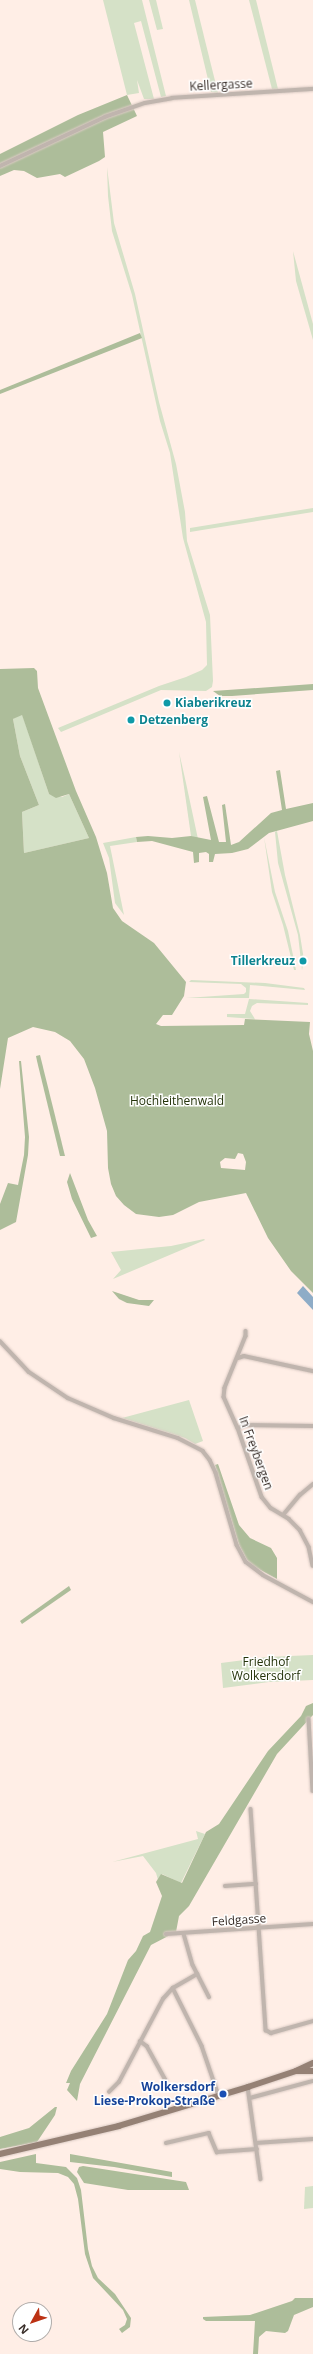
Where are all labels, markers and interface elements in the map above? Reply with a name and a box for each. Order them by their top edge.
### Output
street label: Kellergasse [189,76,253,94]
place label: Kiaberikreuz [175,696,251,710]
marker: Kiaberikreuz [162,698,172,708]
place label: Detzenberg [139,713,208,727]
marker: Detzenberg [126,715,136,725]
place label: Tillerkreuz [231,954,295,968]
marker: Tillerkreuz [298,956,308,966]
park label: Hochleithenwald [130,1094,224,1108]
street label: In Freybergen [236,1414,276,1492]
park label: Friedhof Wolkersdorf [232,1655,300,1683]
street label: Feldgasse [211,1911,267,1929]
place label: Wolkersdorf Liese-Prokop-Straße [94,2080,215,2108]
marker: Wolkersdorf Liese-Prokop-Straße [218,2089,228,2099]
north arrow [12,2302,52,2342]
text: N [15,2321,32,2338]

